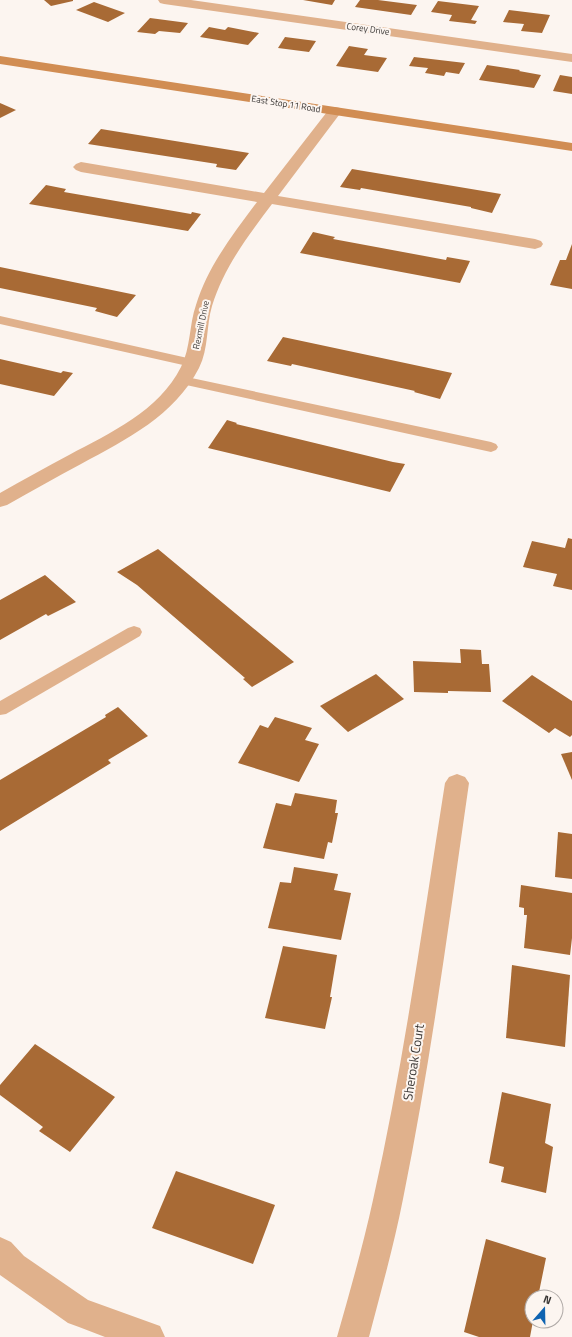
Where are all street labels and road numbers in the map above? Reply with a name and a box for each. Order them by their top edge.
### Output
street label: Corey Drive [346,19,391,38]
street label: East Stop 11 Road [251,92,322,115]
street label: Rexmill Drive [189,299,212,350]
street label: Sheroak Court [397,1022,429,1102]

